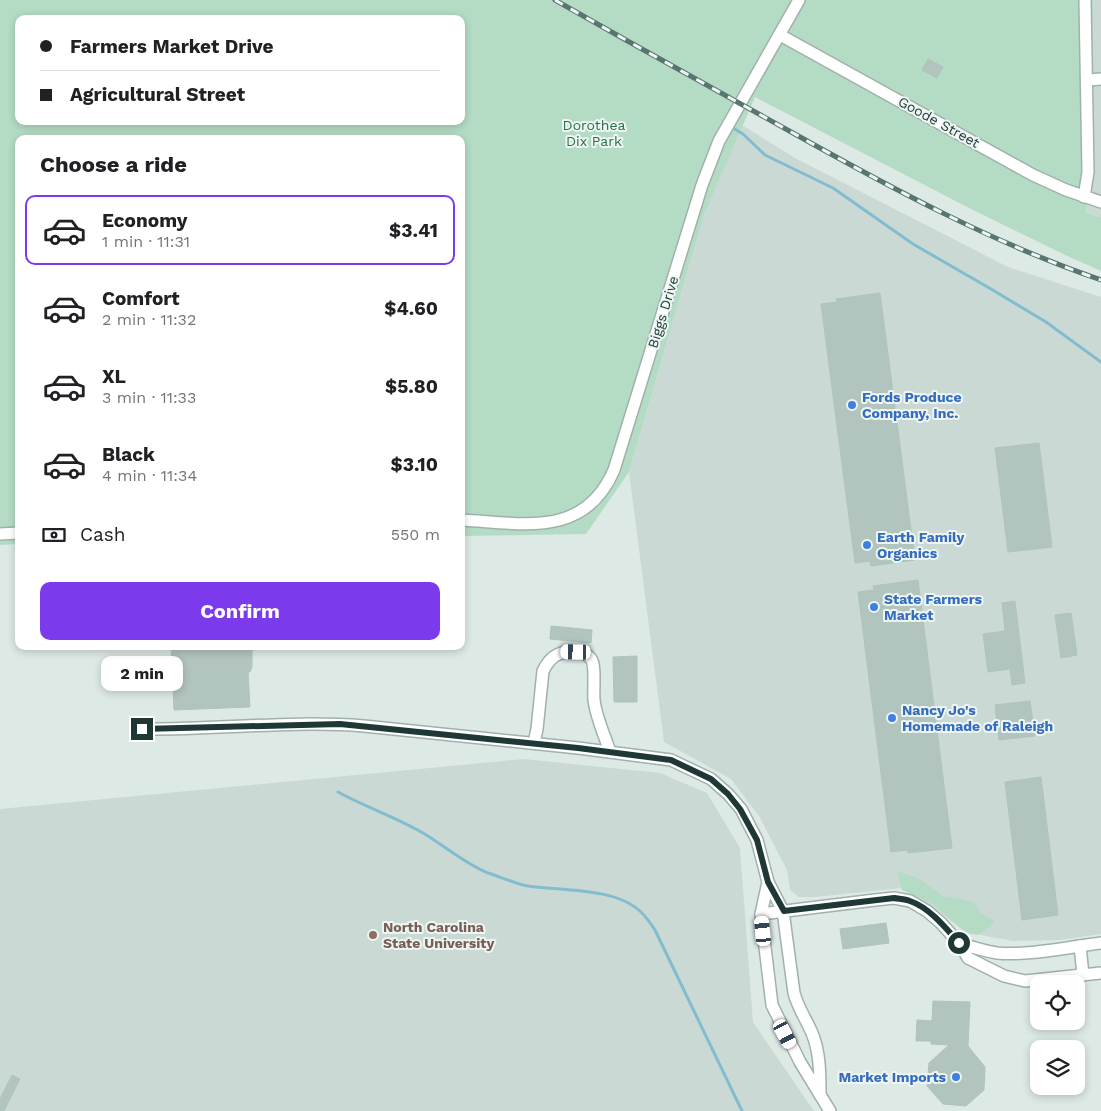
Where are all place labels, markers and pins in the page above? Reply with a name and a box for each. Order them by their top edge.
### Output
place label: Fords Produce Company, Inc. [862,389,962,421]
marker: Fords Produce Company, Inc. [846,399,858,411]
place label: Earth Family Organics [877,529,964,561]
marker: Earth Family Organics [861,539,873,551]
place label: State Farmers Market [884,591,983,623]
marker: State Farmers Market [868,601,880,613]
place label: Nancy Jo's Homemade of Raleigh [902,702,1053,734]
marker: Nancy Jo's Homemade of Raleigh [886,712,898,724]
place label: North Carolina State University [383,919,494,951]
marker: North Carolina State University [367,929,379,941]
place label: Market Imports [839,1069,947,1085]
marker: Market Imports [950,1071,962,1083]

